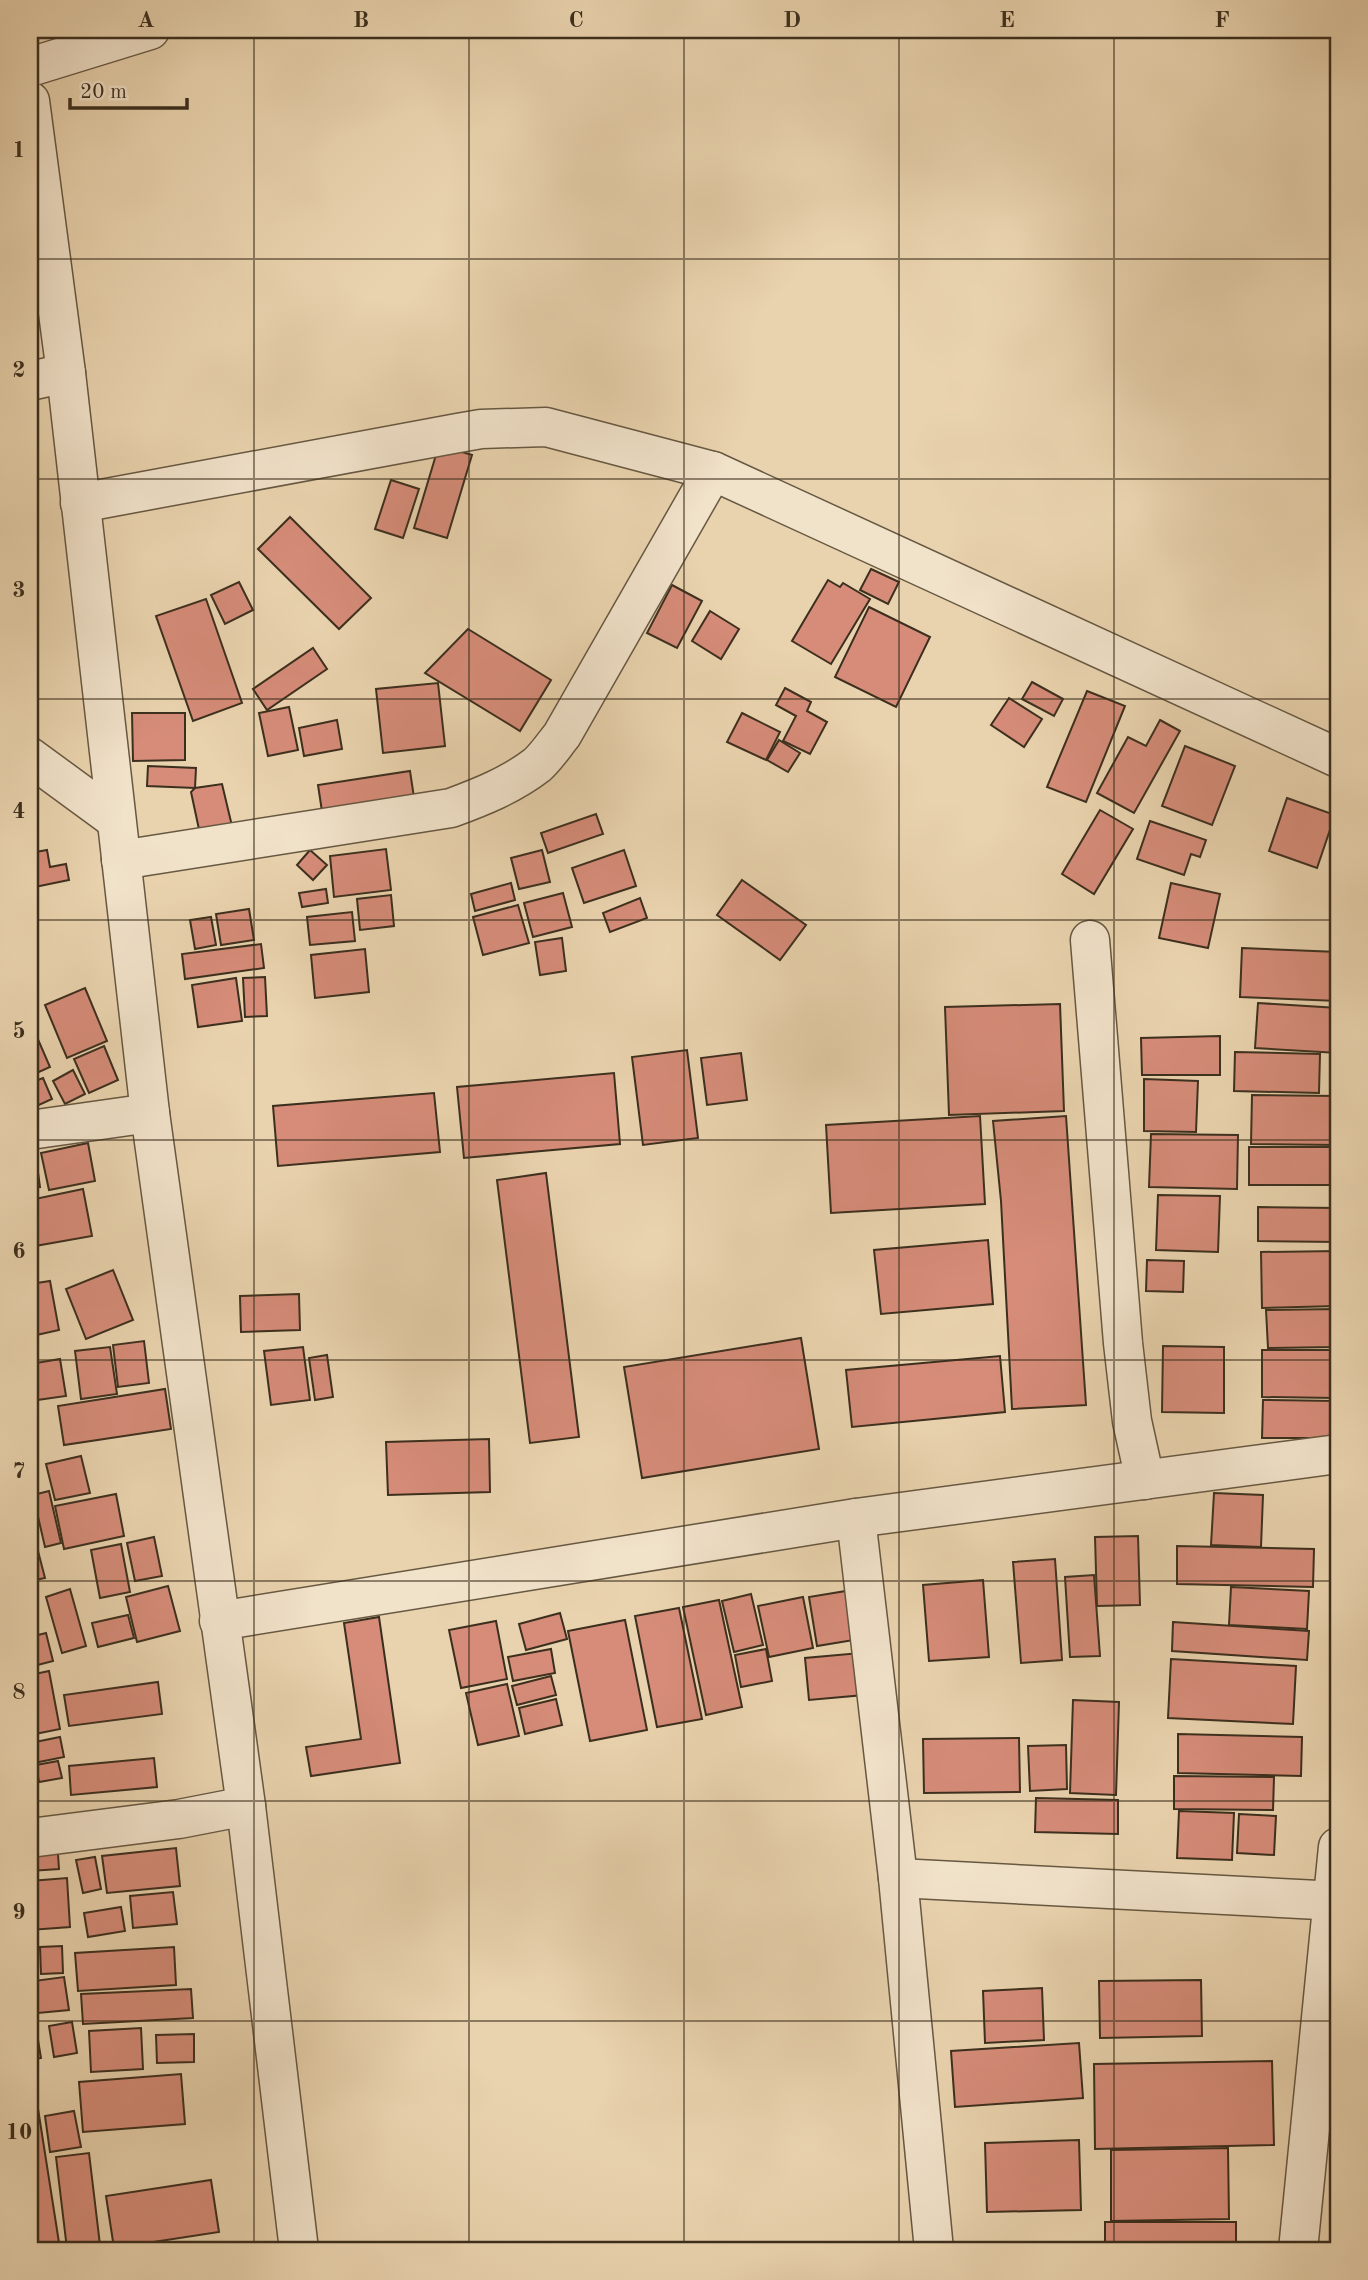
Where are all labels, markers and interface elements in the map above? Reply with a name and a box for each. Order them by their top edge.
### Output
text: A [137,9,155,32]
text: B [353,9,369,32]
text: C [568,9,584,32]
text: D [783,9,801,32]
text: E [999,9,1015,32]
text: F [1214,9,1230,32]
scale bar [70,66,187,110]
text: 20 m [80,82,127,103]
text: 1 [12,139,26,162]
text: 2 [12,359,26,382]
text: 3 [12,579,26,602]
text: 4 [12,800,26,823]
text: 5 [12,1020,26,1043]
text: 6 [12,1240,26,1263]
text: 7 [12,1460,26,1483]
text: 8 [12,1681,26,1704]
text: 9 [12,1901,26,1924]
text: 10 [6,2121,32,2144]

